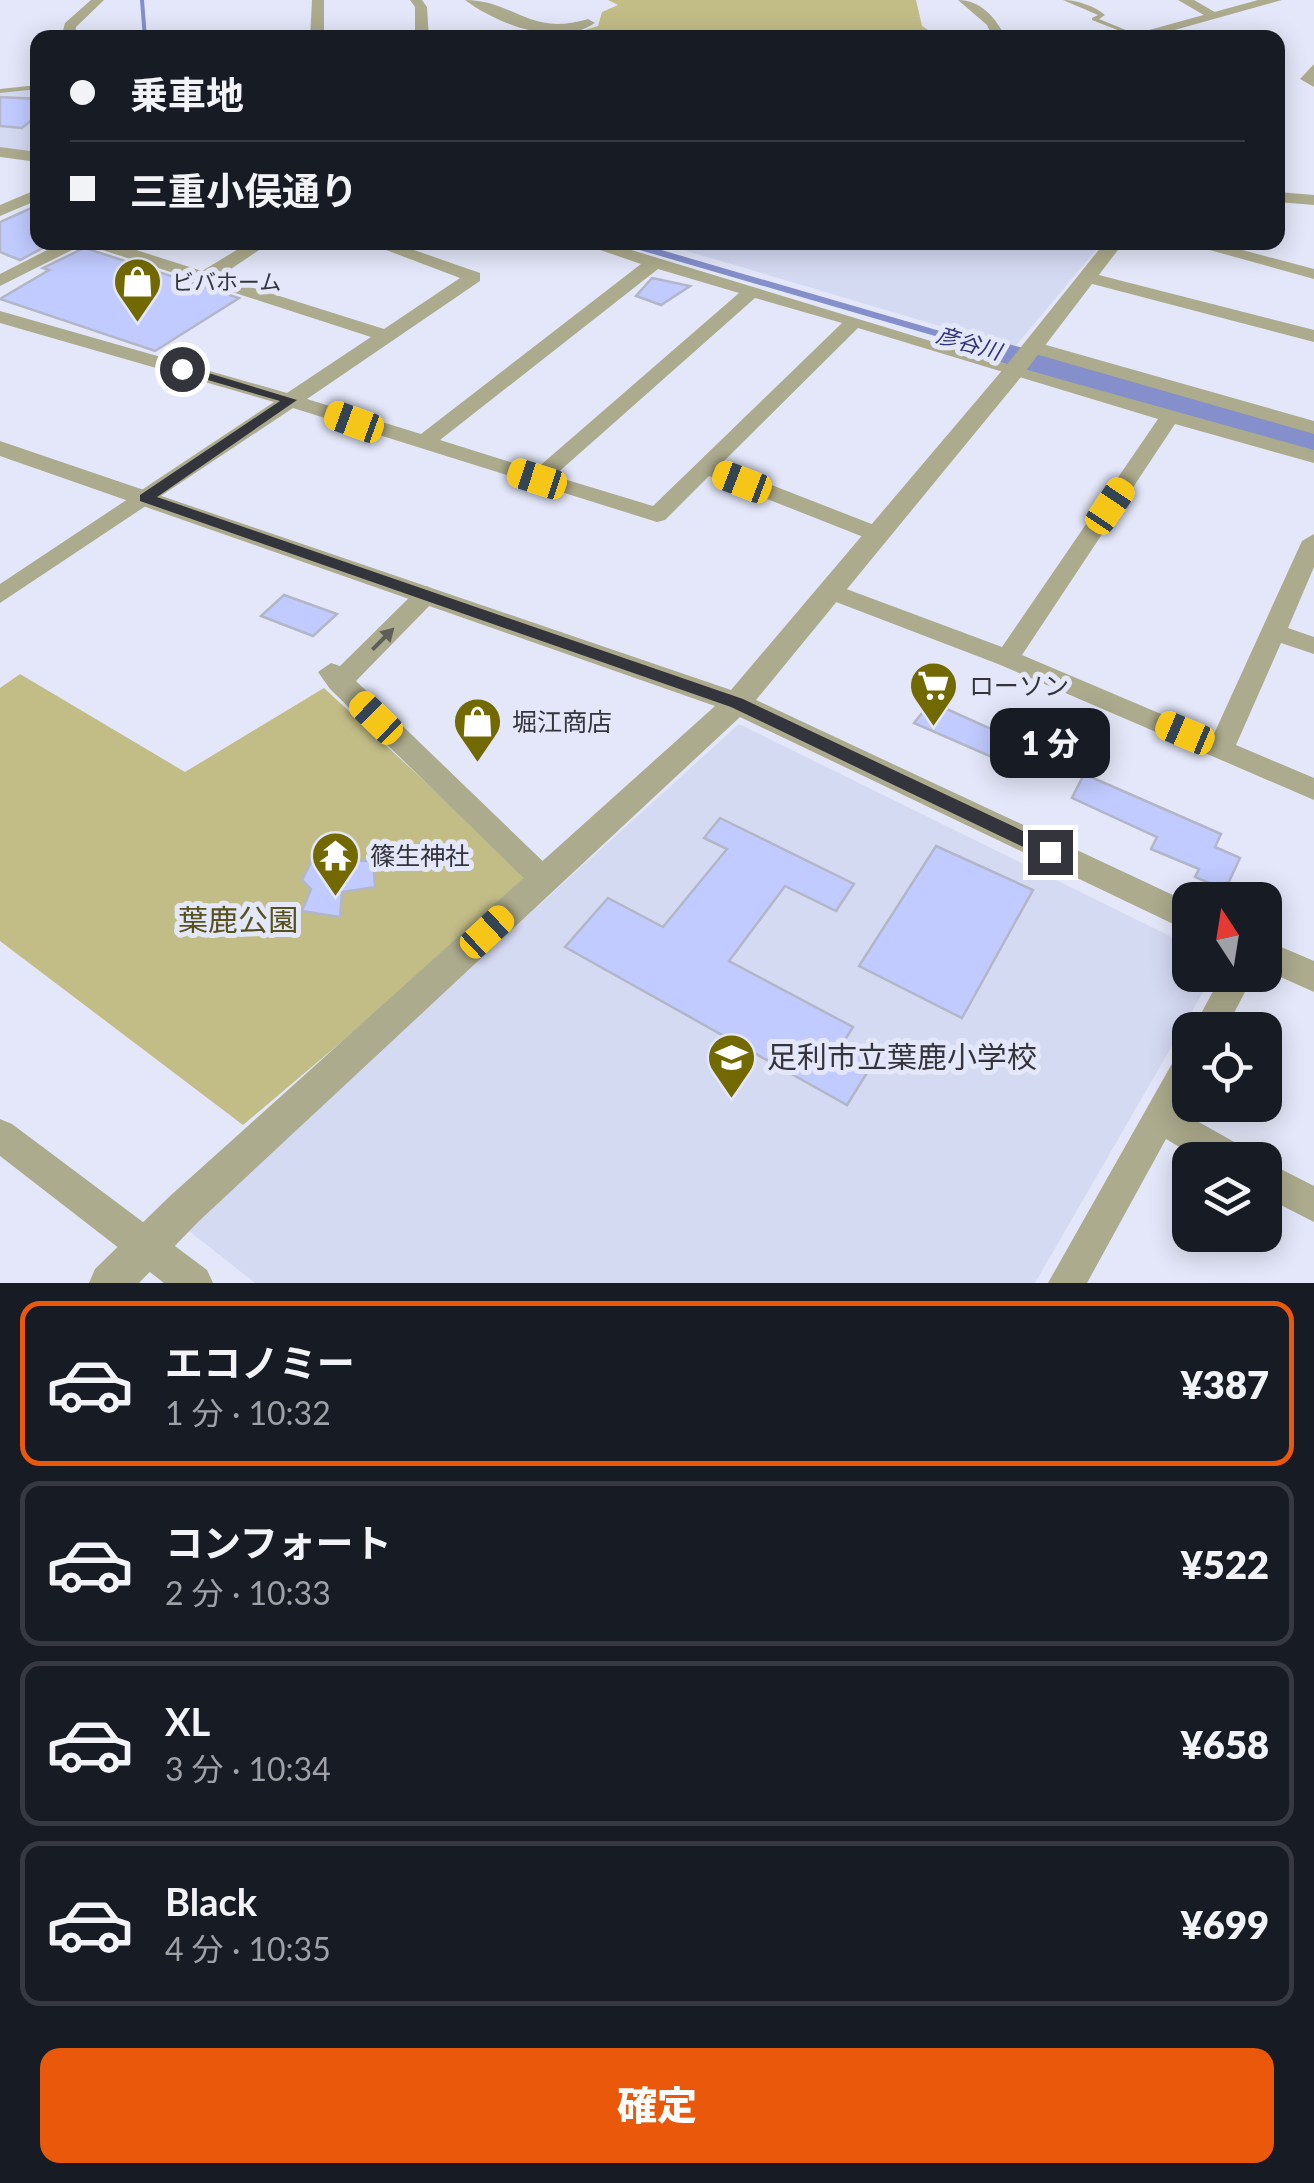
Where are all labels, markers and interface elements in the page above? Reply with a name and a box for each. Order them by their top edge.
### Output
text: 乗車地 [130,71,244,117]
text: 三重小俣通り [130,167,358,213]
shop icon: ビバホーム [111,256,163,324]
place label: ビバホーム [172,268,281,295]
water label: 彦谷川 [934,320,1006,365]
route start [160,347,205,392]
car [321,398,387,446]
car [504,455,570,503]
car [709,457,775,507]
car [1081,473,1139,539]
one-way arrow [371,627,394,651]
supermarket icon: ローソン [908,660,960,728]
place label: ローソン [969,670,1069,700]
car [344,686,408,750]
shop icon: 堀江商店 [451,696,503,764]
place label: 堀江商店 [512,706,612,736]
callout: 1 分 [990,707,1110,777]
car [1152,707,1218,759]
text: 1 分 [1021,723,1079,762]
temple icon: 篠生神社 [309,830,361,898]
route end [1028,830,1073,875]
place label: 篠生神社 [370,840,470,870]
north arrow [1172,882,1282,992]
map controls [1172,882,1282,1252]
park label: 葉鹿公園 [178,901,298,937]
car [455,901,519,963]
button: locate [1172,1012,1282,1122]
school or university icon: 足利市立葉鹿小学校 [706,1032,758,1100]
place label: 足利市立葉鹿小学校 [767,1038,1037,1074]
button: layers [1172,1142,1282,1252]
icon: car [45,1339,135,1429]
text: エコノミー [165,1339,355,1385]
text: ¥387 [1181,1361,1269,1407]
text: 1 分 · 10:32 [165,1393,331,1432]
icon: car [45,1519,135,1609]
text: コンフォート [165,1519,392,1565]
text: ¥522 [1181,1541,1269,1587]
text: 2 分 · 10:33 [165,1573,331,1612]
text: XL [165,1698,210,1744]
icon: car [45,1699,135,1789]
text: ¥658 [1181,1721,1269,1767]
text: 3 分 · 10:34 [165,1749,331,1788]
text: Black [165,1878,257,1924]
icon: car [45,1879,135,1969]
text: ¥699 [1181,1901,1269,1947]
text: 4 分 · 10:35 [165,1929,331,1968]
button: 確定 [40,2048,1274,2163]

